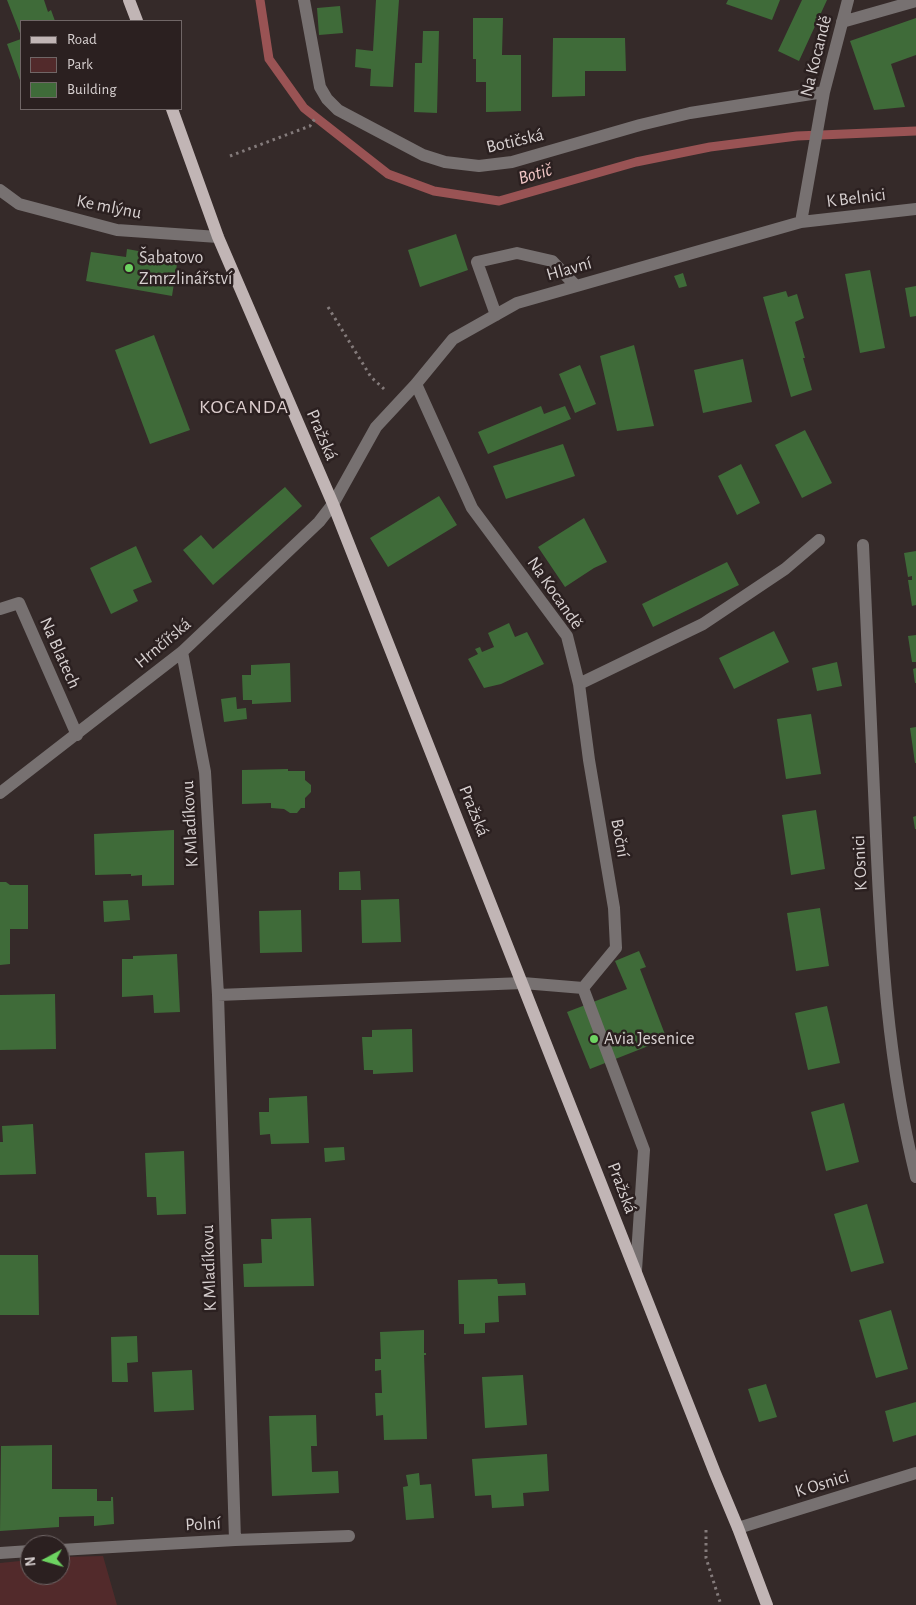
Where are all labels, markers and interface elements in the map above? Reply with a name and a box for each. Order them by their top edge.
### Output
street label: Na Kocandě [795,13,837,99]
legend [20,20,182,110]
text: Road [67,32,97,47]
text: Park [67,57,93,72]
text: Building [67,82,117,97]
street label: Botičská [484,124,546,158]
water label: Botič [515,158,555,190]
street label: K Belnici [825,184,887,212]
street label: Ke mlýnu [75,190,143,224]
place label: Šabatovo Zmrzlinářství [139,247,232,290]
street label: Hlavní [544,252,594,286]
marker: Šabatovo Zmrzlinářství [123,262,135,274]
district label: KOCANDA [198,395,290,419]
street label: Pražská [302,406,342,464]
street label: Na Kocandě [522,553,588,633]
street label: Hrnčířská [130,613,196,673]
street label: Na Blatech [35,614,85,692]
street label: K Mladíkovu [177,780,203,868]
street label: Pražská [454,782,494,840]
street label: Boční [606,817,634,859]
street label: K Osnici [848,835,872,891]
place label: Avia Jesenice [604,1028,695,1050]
marker: Avia Jesenice [588,1033,600,1045]
street label: Pražská [602,1159,642,1217]
street label: K Mladíkovu [197,1224,221,1312]
street label: K Osnici [792,1466,852,1502]
street label: Polní [185,1512,221,1536]
north arrow [20,1535,70,1585]
text: N [24,1556,39,1567]

